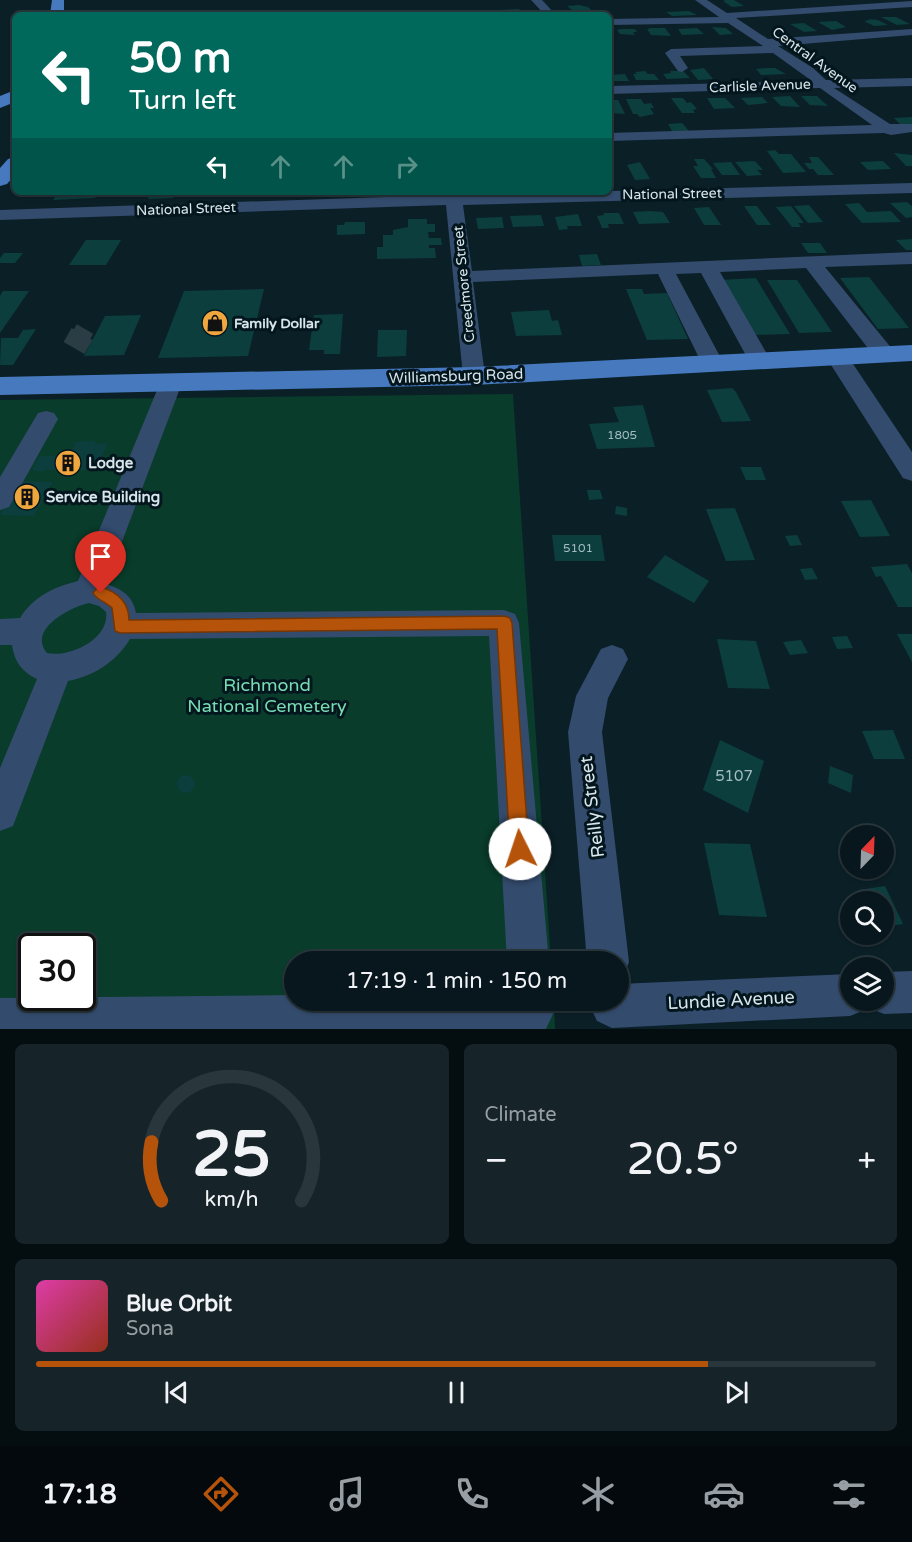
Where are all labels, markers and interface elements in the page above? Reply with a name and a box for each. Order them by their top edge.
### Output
street label: Central Avenue [769,23,861,97]
text: 50 m [129,33,231,84]
icon: left [30,36,108,114]
street label: Carlisle Avenue [709,76,811,96]
text: Turn left [129,84,236,117]
icon: left [201,150,234,183]
icon: ahead [264,150,297,183]
icon: ahead [327,150,360,183]
icon: right [390,150,423,183]
street label: National Street [622,185,723,203]
street label: National Street [136,199,237,219]
street label: Creedmore Street [449,224,479,343]
shop icon: Family Dollar [200,308,230,338]
place label: Family Dollar [234,315,320,332]
street label: Williamsburg Road [388,365,524,387]
house number: 1805 [607,428,637,442]
building icon: Lodge [53,448,83,478]
place label: Lodge [88,454,134,473]
building icon: Service Building [12,482,42,512]
place label: Service Building [46,488,160,507]
pin [75,531,126,593]
icon: arrive [84,540,117,573]
house number: 5101 [563,541,593,555]
park label: Richmond National Cemetery [187,674,347,717]
street label: Reilly Street [575,755,609,859]
house number: 5107 [715,767,753,785]
position arrow [488,817,552,881]
north arrow [840,825,894,879]
map controls [840,825,894,1011]
button: search [840,891,894,945]
speed limit sign: 30 [18,933,96,1011]
button: layers [840,957,894,1011]
text: 17:19 · 1 min · 150 m [346,968,567,994]
street label: Lundie Avenue [667,986,795,1014]
text: Climate [485,1103,557,1127]
text: 25 [193,1118,271,1193]
text: 20.5° [626,1133,739,1187]
text: − [485,1141,508,1180]
text: + [857,1141,876,1180]
text: km/h [205,1186,259,1212]
text: Blue Orbit [126,1291,232,1317]
text: Sona [126,1317,174,1341]
icon: previous [160,1376,193,1409]
icon: pause [440,1376,473,1409]
icon: next [720,1376,753,1409]
icon: directions [200,1473,242,1515]
icon: music [326,1473,368,1515]
icon: phone [451,1473,493,1515]
icon: climate [577,1473,619,1515]
icon: car [703,1473,745,1515]
icon: filters [828,1473,870,1515]
text: 17:18 [42,1478,117,1511]

